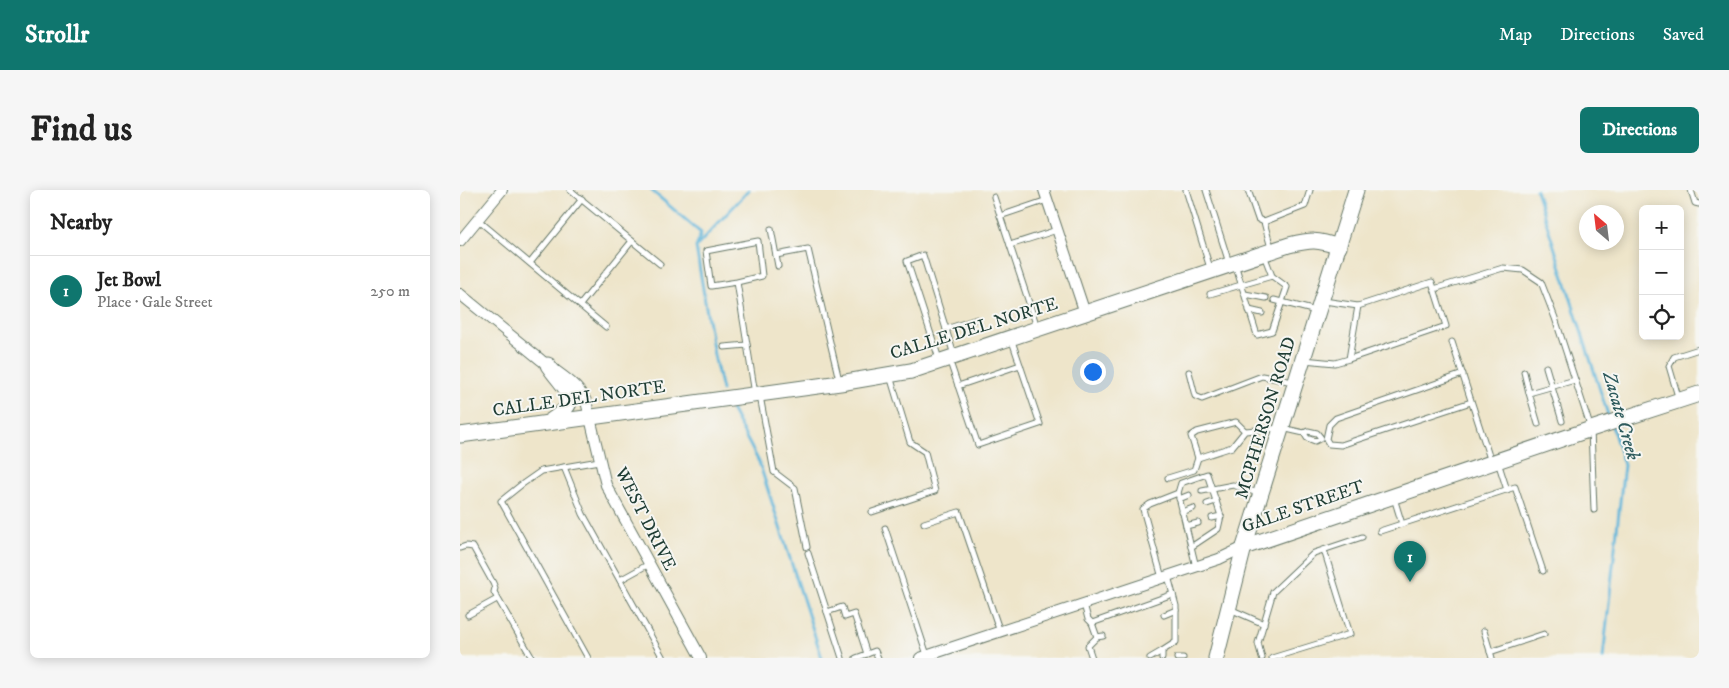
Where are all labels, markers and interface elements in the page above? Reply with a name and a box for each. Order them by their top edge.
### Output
text: Strollr [25,20,89,50]
text: Map [1499,24,1532,46]
text: Directions [1560,24,1635,46]
text: Saved [1663,24,1704,46]
button: Directions [1580,107,1699,153]
text: Find us [30,108,132,152]
north arrow [1579,205,1624,250]
map controls [1639,205,1684,340]
button: + [1639,205,1684,250]
text: Nearby [50,210,112,236]
button: − [1639,250,1684,295]
text: Jet Bowl [97,269,161,292]
text: 1 [63,281,69,301]
text: 250 m [370,281,410,301]
text: Place · Gale Street [97,292,213,312]
street label: CALLE DEL NORTE [887,293,1061,365]
button: locate [1639,295,1684,340]
street label: MCPHERSON ROAD [1231,334,1301,502]
your location [1080,359,1106,385]
water label: Zacate Creek [1597,368,1645,463]
street label: CALLE DEL NORTE [491,376,667,422]
street label: WEST DRIVE [609,463,681,575]
street label: GALE STREET [1239,476,1367,538]
pin: 1 [1394,541,1426,582]

